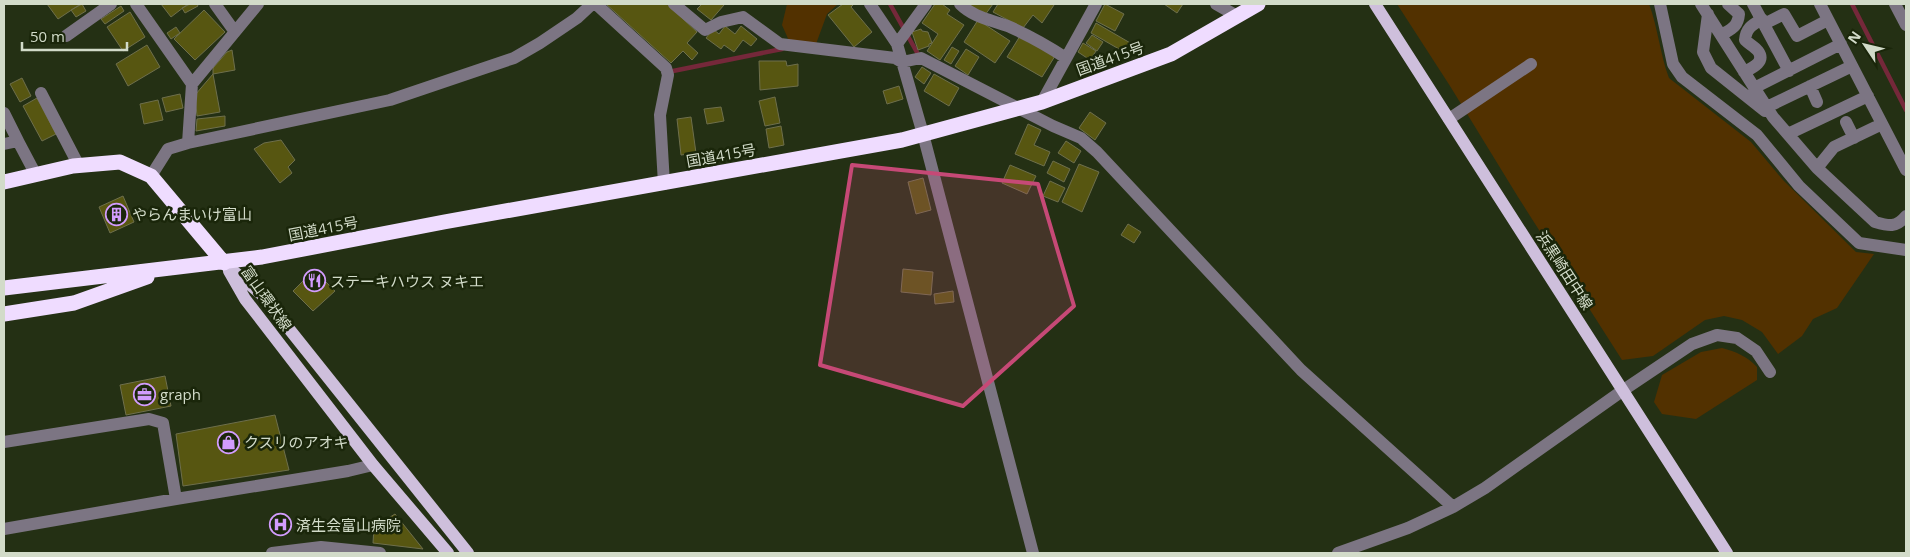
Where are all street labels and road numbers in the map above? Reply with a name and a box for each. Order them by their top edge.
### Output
street label: 国道415号 [1073,37,1147,79]
street label: 国道415号 [684,139,758,171]
street label: 国道415号 [286,211,360,245]
street label: 浜黒崎田中線 [1532,227,1598,313]
street label: 富山環状線 [237,262,297,334]

